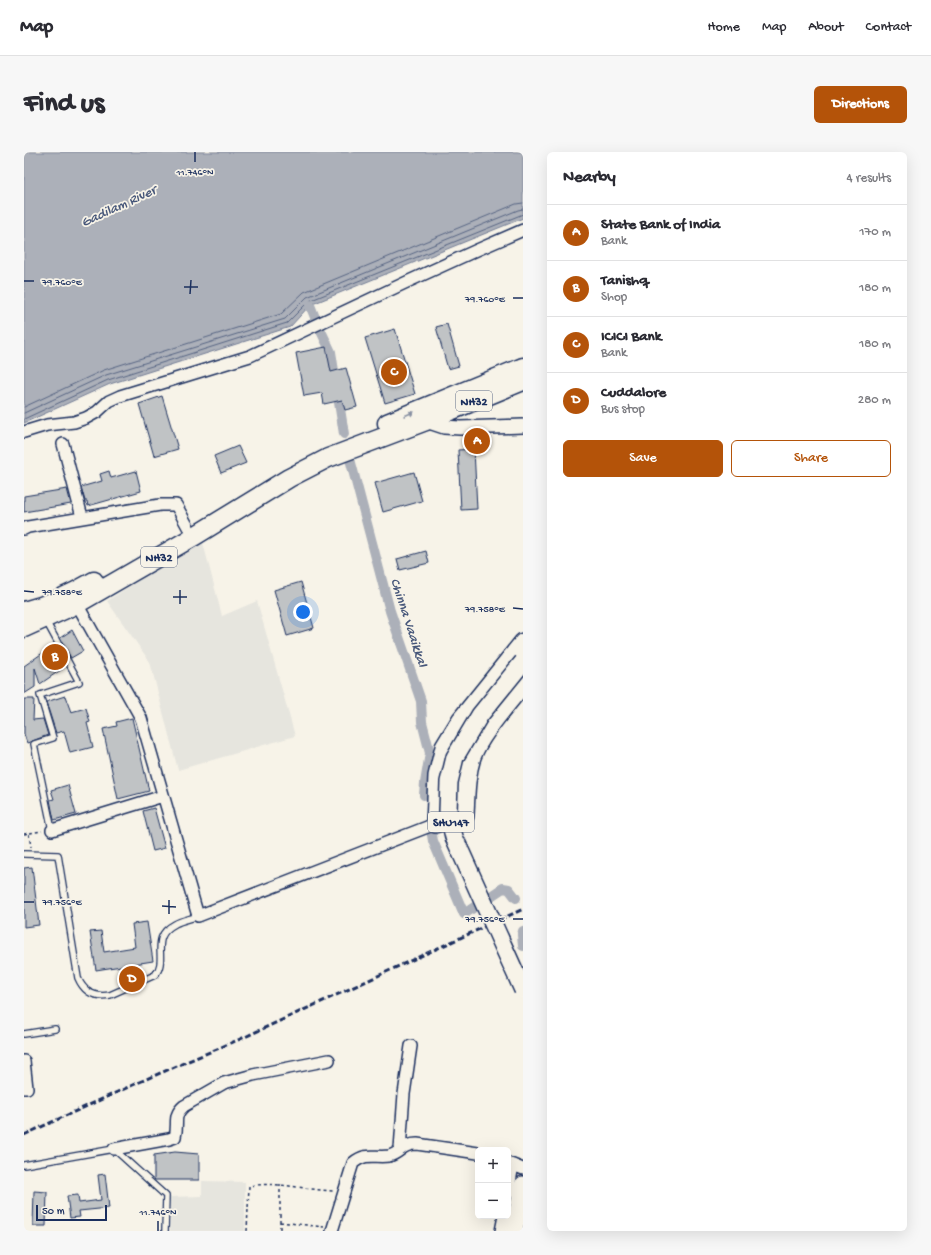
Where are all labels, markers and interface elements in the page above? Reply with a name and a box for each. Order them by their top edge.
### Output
text: Map [20,16,53,39]
text: Home [708,19,740,36]
text: Map [762,19,786,36]
text: About [808,19,844,36]
text: Contact [866,19,911,36]
button: Directions [814,86,907,123]
text: Find us [24,88,104,121]
text: 11.746°N [175,167,214,179]
text: Nearby [563,168,616,188]
text: 4 results [847,171,891,186]
water label: Gadilam River [79,181,162,232]
text: State Bank of India [601,216,720,234]
text: A [572,225,580,240]
text: 170 m [859,225,891,240]
text: Bank [601,234,627,249]
text: Tanishq [601,272,648,290]
text: 79.760°E [41,277,83,289]
text: B [573,281,579,296]
text: 180 m [859,281,891,296]
text: Shop [601,290,627,305]
text: 79.760°E [464,294,506,306]
text: ICICI Bank [601,328,661,346]
text: C [572,337,580,352]
text: 180 m [859,337,891,352]
text: Bank [601,346,627,361]
pin: C [381,357,407,387]
text: Cuddalore [601,384,666,402]
road number: NH32 [456,391,492,411]
text: D [572,393,580,408]
text: 280 m [858,393,891,408]
text: Bus stop [601,402,645,417]
one-way arrow [404,411,415,417]
pin: A [464,426,490,456]
button: Save [563,440,723,477]
button: Share [731,440,891,477]
road number: NH32 [141,547,177,567]
water label: Chinna Vaaikkal [385,576,430,670]
text: 79.758°E [41,587,83,599]
your location [293,602,313,622]
text: 79.758°E [464,604,506,616]
pin: B [42,642,68,672]
road number: SHU147 [428,812,474,832]
text: 79.756°E [41,897,83,909]
text: 79.756°E [464,914,506,926]
pin: D [119,964,145,994]
map controls [475,1147,511,1219]
button: + [475,1147,511,1183]
button: − [475,1183,511,1219]
scale bar [36,1203,107,1222]
text: 50 m [42,1206,64,1218]
text: 11.746°N [138,1207,177,1219]

